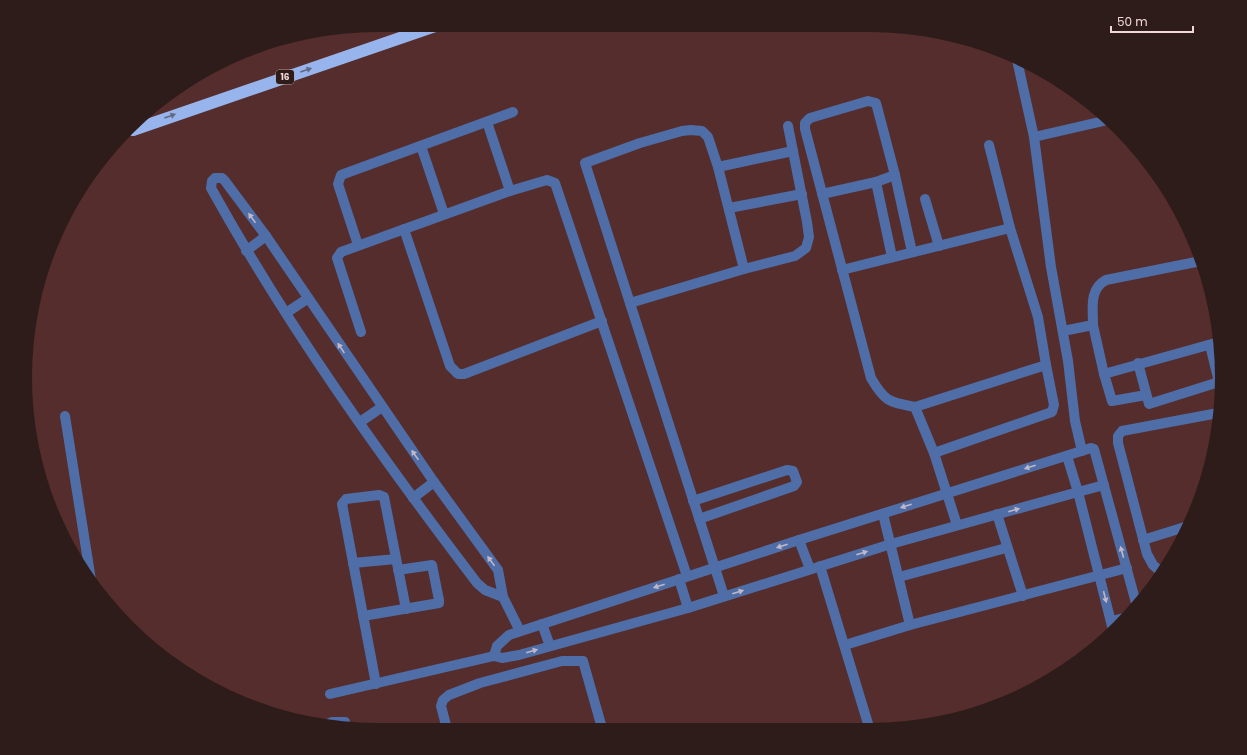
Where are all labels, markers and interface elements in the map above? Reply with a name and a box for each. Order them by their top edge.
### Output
scale bar [1111,8,1193,34]
text: 50 m [1117,13,1148,30]
one-way arrow [300,66,312,72]
road number: 16 [276,70,294,84]
one-way arrow [164,113,176,119]
one-way arrow [248,212,256,223]
one-way arrow [337,343,345,353]
one-way arrow [411,450,419,460]
one-way arrow [1024,464,1036,470]
one-way arrow [900,503,912,509]
one-way arrow [1008,507,1020,513]
one-way arrow [776,543,788,549]
one-way arrow [1119,546,1125,558]
one-way arrow [856,550,868,556]
one-way arrow [487,555,495,566]
one-way arrow [652,583,664,589]
one-way arrow [732,589,744,595]
one-way arrow [1102,592,1108,604]
one-way arrow [527,648,539,654]

